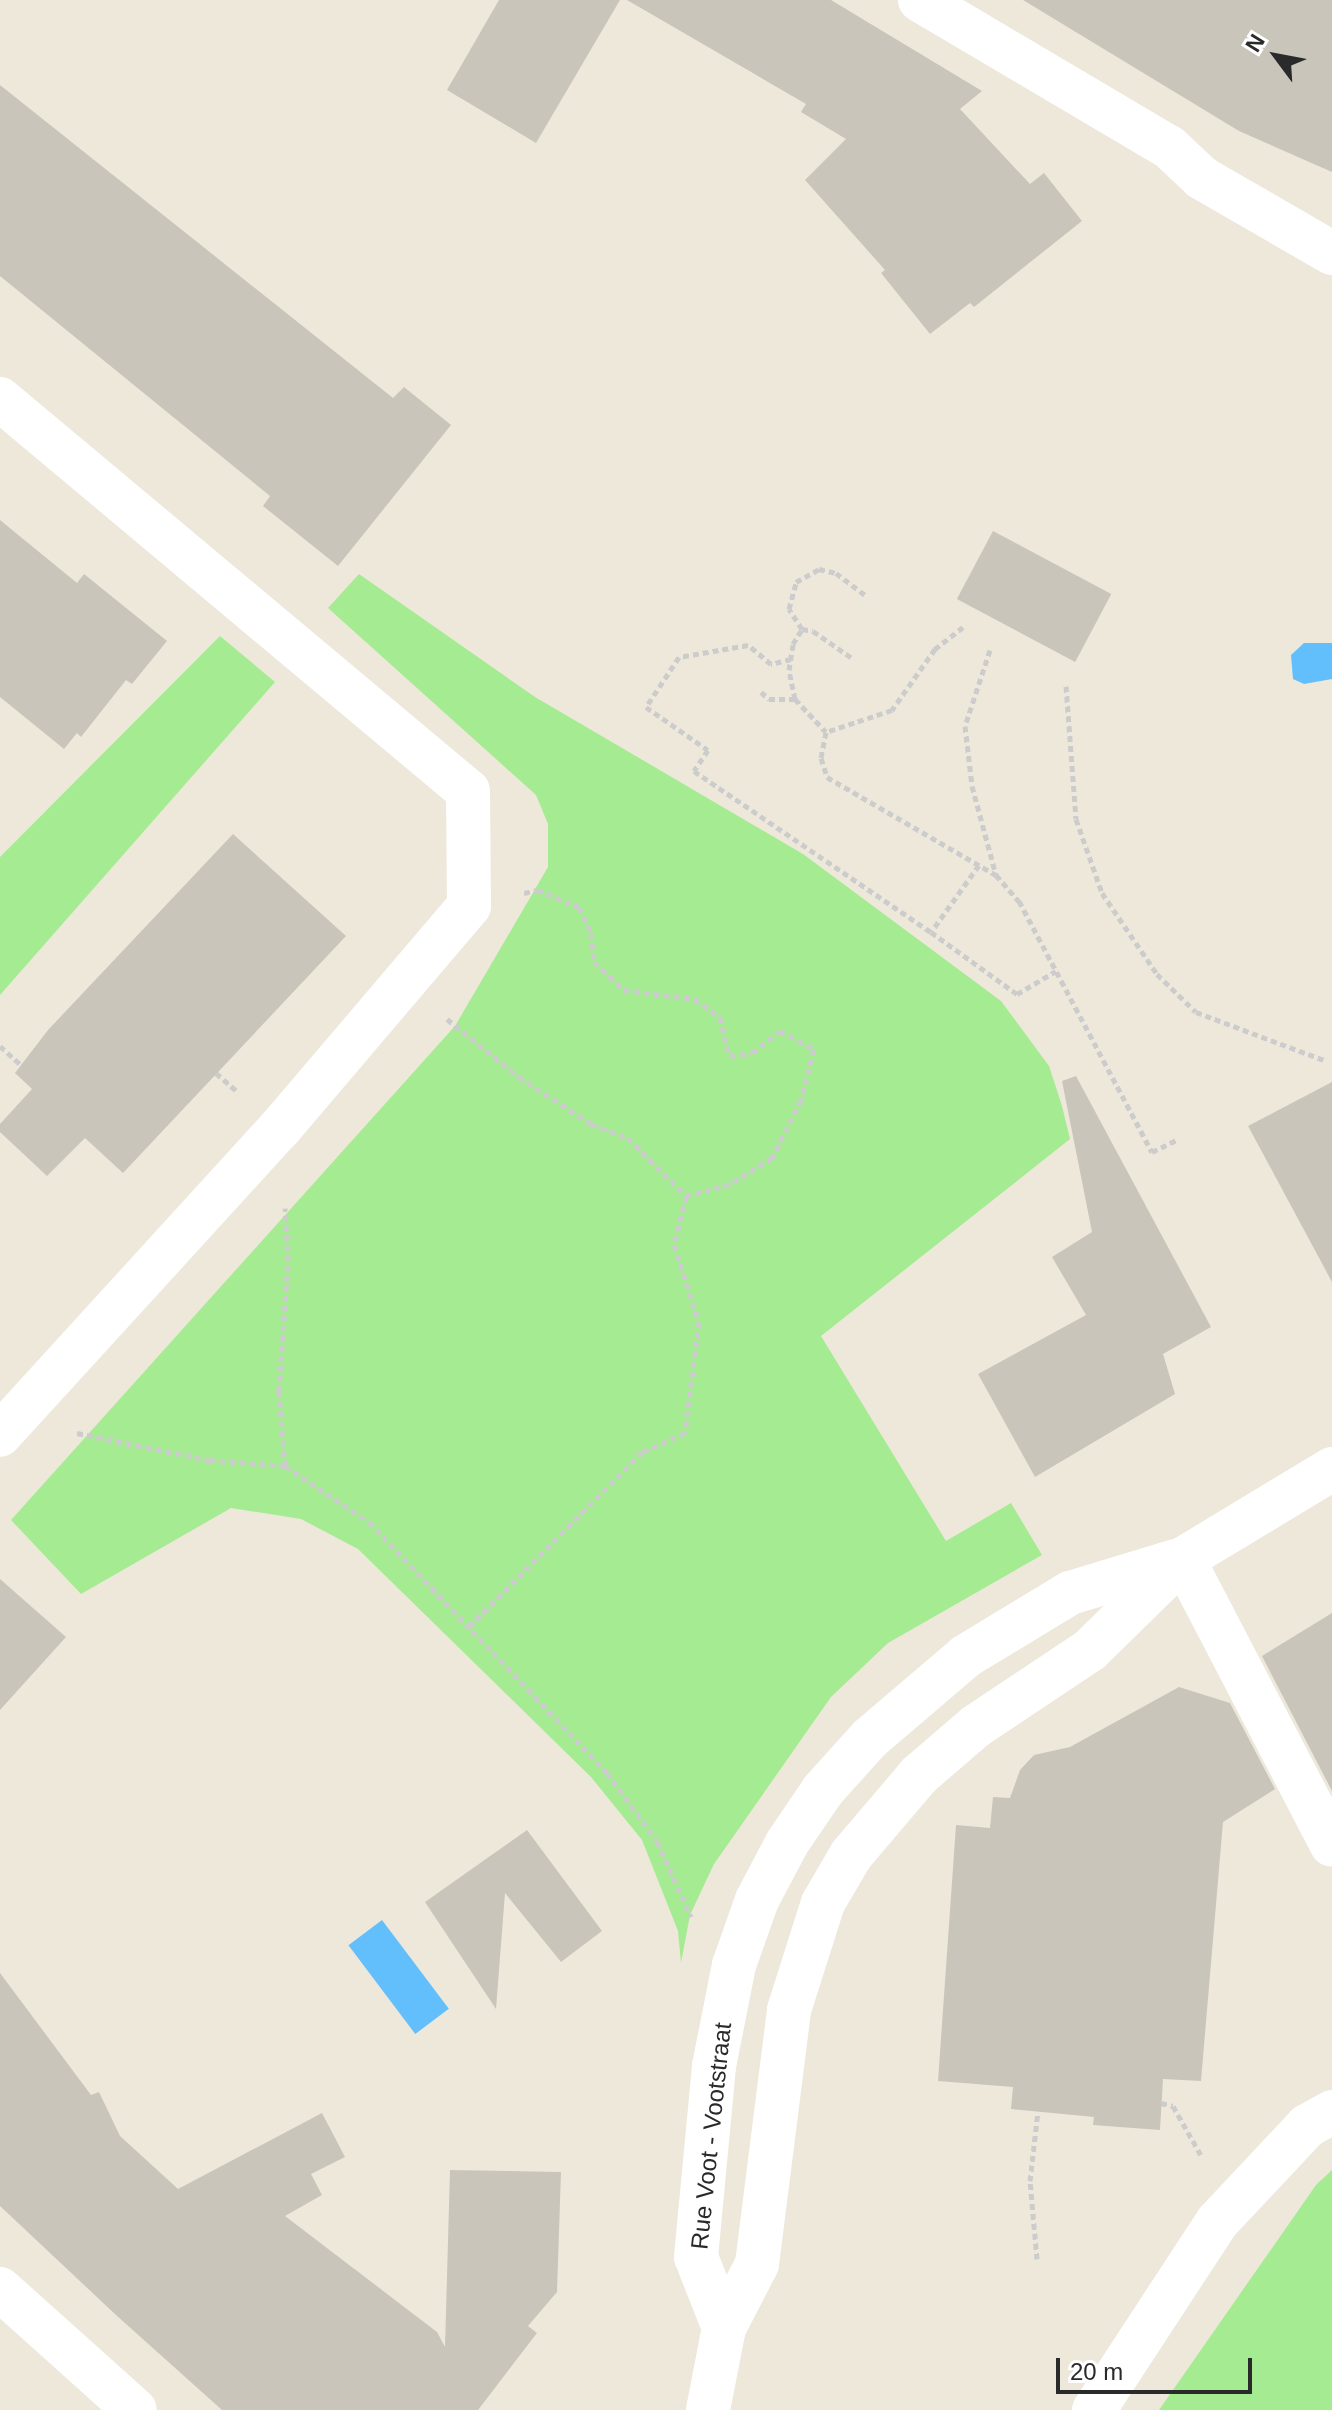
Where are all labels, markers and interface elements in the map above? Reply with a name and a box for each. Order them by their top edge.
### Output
north arrow [1236,16,1316,96]
text: N [1240,30,1270,56]
street label: Rue Voot - Vootstraat [685,2021,737,2251]
scale bar [1060,2342,1256,2392]
text: 20 m [1070,2358,1123,2385]

